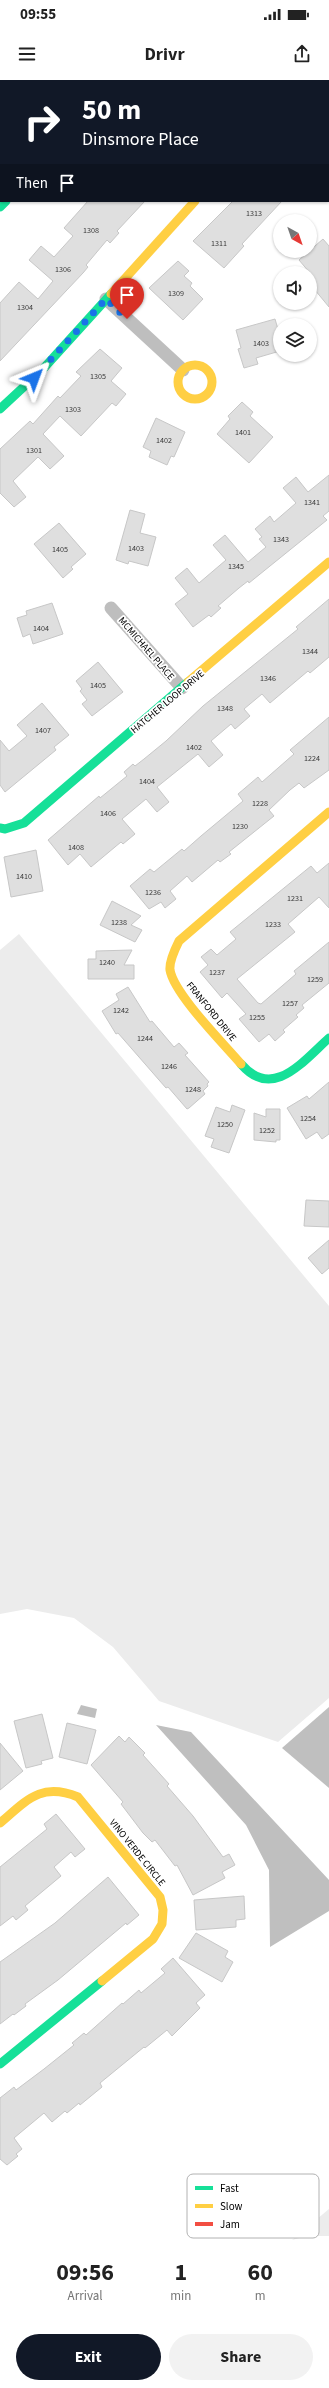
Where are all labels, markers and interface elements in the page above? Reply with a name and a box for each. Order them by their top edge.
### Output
text: 09:55 [20,4,56,25]
text: Drivr [144,42,185,67]
icon: menu [16,43,38,65]
icon: share [291,43,313,65]
text: 50 m [82,90,141,130]
icon: right [16,96,68,148]
text: Dinsmore Place [82,127,199,152]
icon: arrive [56,172,78,194]
text: Then [16,173,48,194]
house number: 1313 [246,208,262,219]
north arrow [273,214,317,258]
map controls [273,214,317,362]
house number: 1308 [83,225,99,236]
house number: 1311 [211,238,227,249]
house number: 1306 [55,264,71,275]
button: sound [273,266,317,310]
pin [110,278,144,319]
icon: arrive [116,284,138,306]
house number: 1309 [168,288,184,299]
house number: 1304 [17,302,33,313]
button: layers [273,318,317,362]
house number: 1403 [253,338,269,349]
position arrow [13,357,55,399]
house number: 1305 [90,371,106,382]
house number: 1303 [65,404,81,415]
house number: 1401 [235,427,251,438]
house number: 1402 [156,435,172,446]
house number: 1301 [26,445,42,456]
house number: 1341 [304,497,320,508]
house number: 1343 [273,534,289,545]
house number: 1403 [128,543,144,554]
house number: 1405 [52,544,68,555]
house number: 1345 [228,561,244,572]
street label: MCMICHAEL PLACE [115,614,178,683]
house number: 1404 [33,623,49,634]
house number: 1344 [302,646,318,657]
street label: HATCHER LOOP DRIVE [128,667,207,737]
house number: 1346 [260,673,276,684]
house number: 1405 [90,680,106,691]
house number: 1348 [217,703,233,714]
house number: 1407 [35,725,51,736]
house number: 1402 [186,742,202,753]
house number: 1224 [304,753,320,764]
house number: 1404 [139,776,155,787]
house number: 1228 [252,798,268,809]
house number: 1406 [100,808,116,819]
house number: 1230 [232,821,248,832]
house number: 1408 [68,842,84,853]
house number: 1410 [16,871,32,882]
house number: 1236 [145,887,161,898]
house number: 1231 [287,893,303,904]
house number: 1238 [111,917,127,928]
house number: 1233 [265,919,281,930]
house number: 1240 [99,957,115,968]
house number: 1237 [209,967,225,978]
house number: 1259 [307,974,323,985]
street label: FRANFORD DRIVE [183,979,240,1044]
house number: 1257 [282,998,298,1009]
house number: 1242 [113,1005,129,1016]
house number: 1255 [249,1012,265,1023]
house number: 1244 [137,1033,153,1044]
house number: 1246 [161,1061,177,1072]
house number: 1248 [185,1084,201,1095]
house number: 1254 [300,1113,316,1124]
house number: 1250 [217,1119,233,1130]
house number: 1252 [259,1125,275,1136]
street label: VINO VERDE CIRCLE [106,1816,169,1889]
legend [187,2174,319,2238]
text: Fast [220,2181,239,2196]
text: Slow [220,2199,243,2214]
text: Jam [220,2217,240,2232]
text: 09:56 [56,2255,114,2290]
text: 1 [174,2255,187,2290]
text: 60 [247,2255,273,2290]
text: Arrival [68,2287,103,2305]
text: min [170,2287,191,2305]
text: m [255,2287,266,2305]
button: Exit [16,2334,161,2380]
button: Share [169,2334,313,2380]

